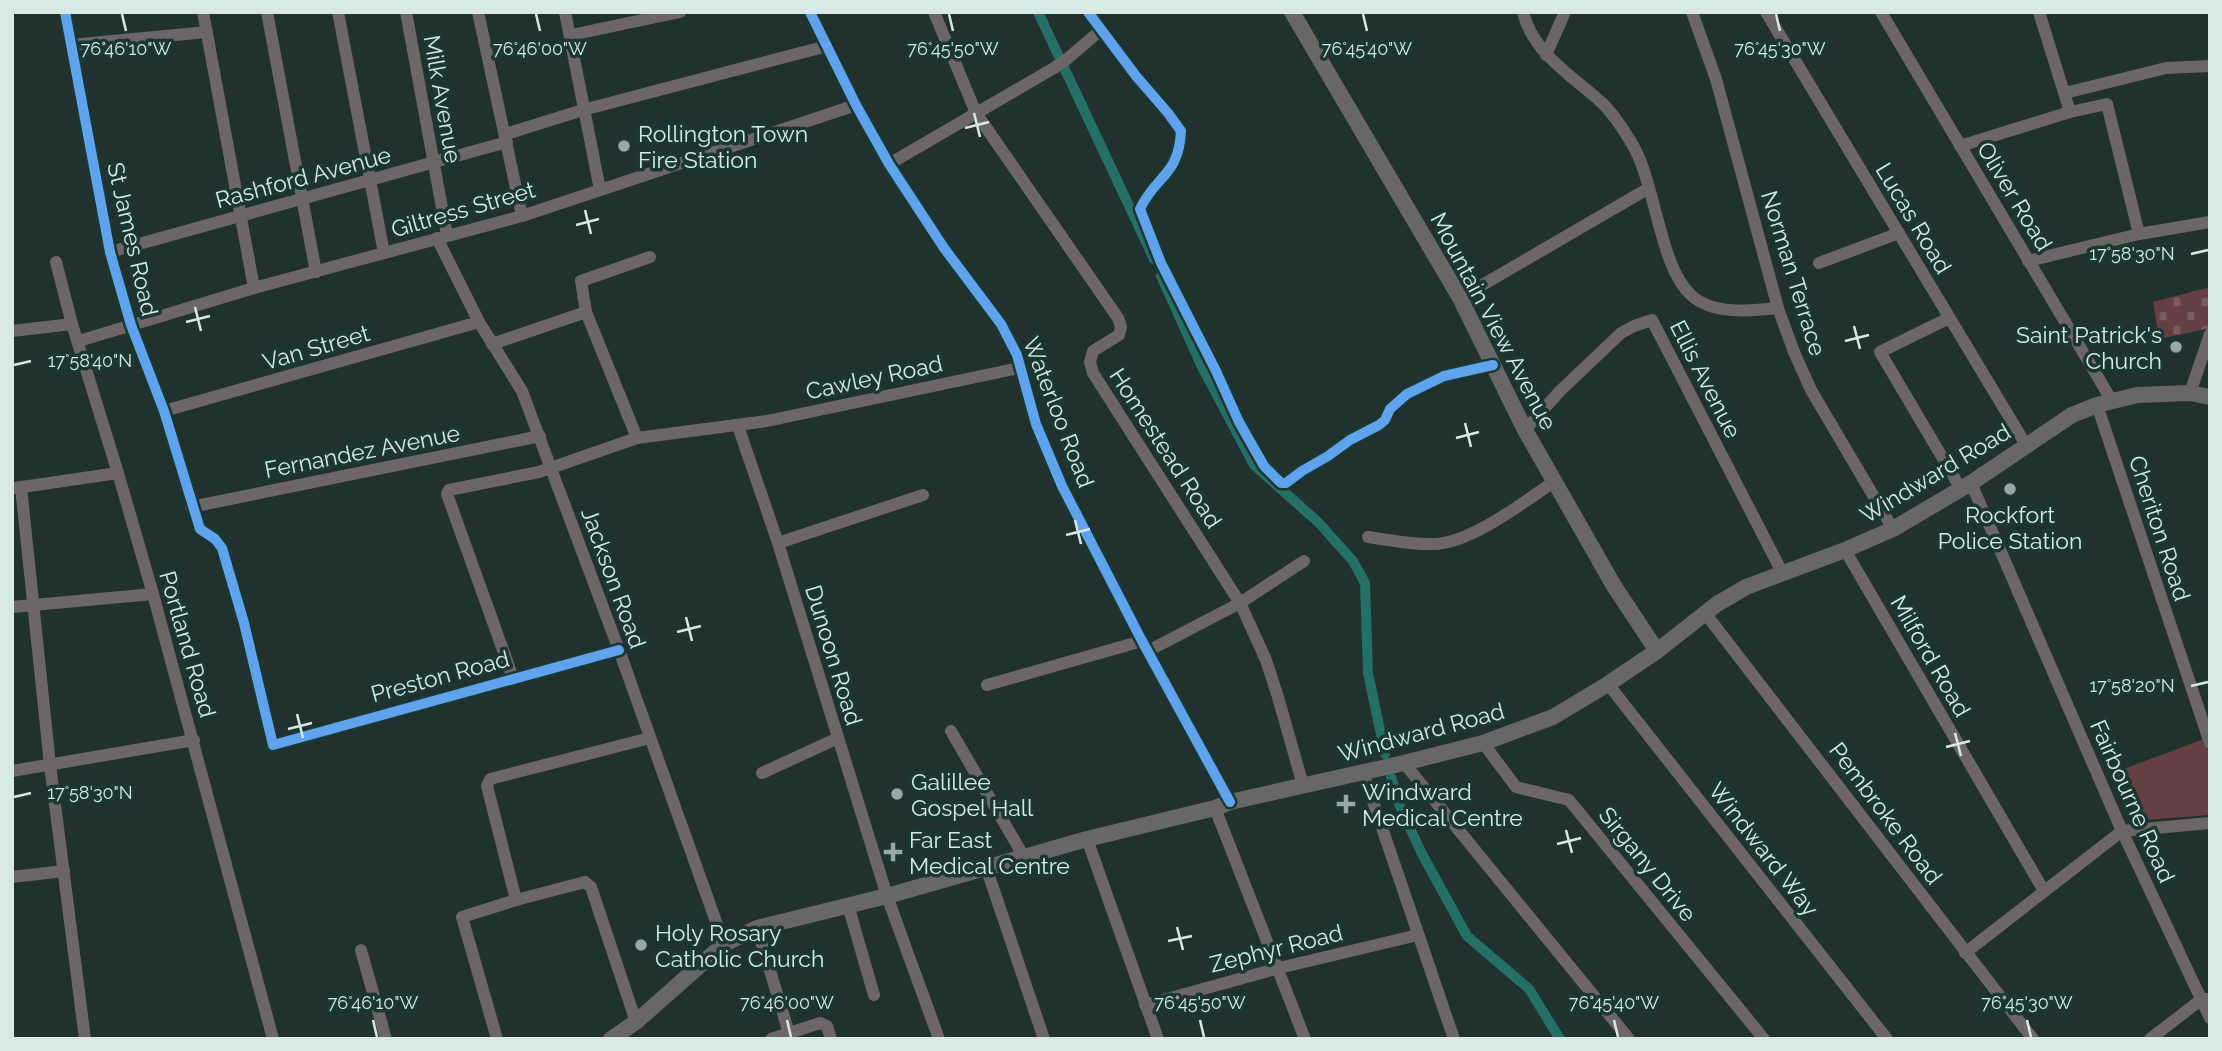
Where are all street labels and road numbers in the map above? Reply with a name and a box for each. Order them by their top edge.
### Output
street label: Milk Avenue [418,33,468,165]
street label: Oliver Road [1972,137,2058,255]
street label: Rashford Avenue [212,141,394,213]
street label: Lucas Road [1870,158,1958,278]
street label: St James Road [102,160,164,318]
street label: Giltress Street [388,175,538,242]
street label: Norman Terrace [1756,187,1832,359]
street label: Mountain View Avenue [1425,208,1563,434]
street label: Ellis Avenue [1665,316,1747,442]
street label: Van Street [259,319,373,375]
street label: Waterloo Road [1018,333,1100,491]
street label: Cawley Road [803,349,945,405]
street label: Homestead Road [1104,363,1228,533]
street label: Windward Road [1855,417,2015,529]
street label: Fernandez Avenue [262,419,462,483]
street label: Cheriton Road [2124,452,2196,604]
street label: Jackson Road [576,504,652,652]
street label: Portland Road [154,568,222,720]
street label: Dunoon Road [800,582,868,728]
street label: Milford Road [1885,591,1977,721]
street label: Preston Road [368,645,512,707]
street label: Windward Road [1335,697,1507,767]
street label: Fairbourne Road [2085,715,2181,887]
street label: Pembroke Road [1824,737,1948,889]
street label: Windward Way [1703,777,1825,921]
street label: Sirgany Drive [1594,801,1702,927]
street label: Zephyr Road [1207,918,1345,978]

